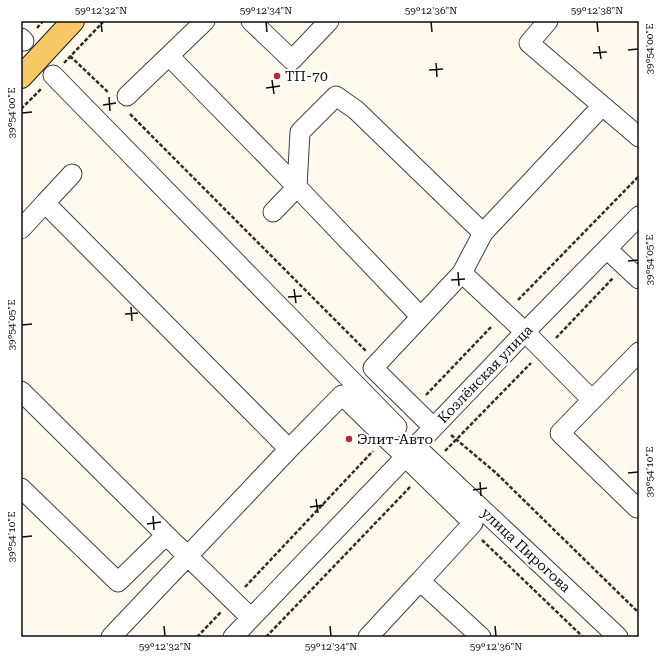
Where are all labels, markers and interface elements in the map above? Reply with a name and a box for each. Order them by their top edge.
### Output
text: 59°12'32"N [75,5,127,16]
text: 59°12'34"N [240,5,292,16]
text: 59°12'36"N [405,5,457,16]
text: 59°12'38"N [571,5,623,16]
text: 39°54'00"E [644,23,655,75]
place label: ТП-70 [285,68,328,84]
marker: ТП-70 [272,71,282,81]
text: 39°54'00"E [6,87,17,139]
text: 39°54'05"E [644,234,655,286]
text: 39°54'05"E [6,299,17,351]
street label: Козлёнская улица [434,322,536,426]
place label: Элит-Авто [357,431,433,447]
marker: Элит-Авто [344,434,354,444]
text: 39°54'10"E [644,446,655,498]
street label: улица Пирогова [478,505,574,596]
text: 39°54'10"E [6,511,17,563]
text: 59°12'32"N [139,641,191,652]
text: 59°12'34"N [305,641,357,652]
text: 59°12'36"N [470,641,522,652]

